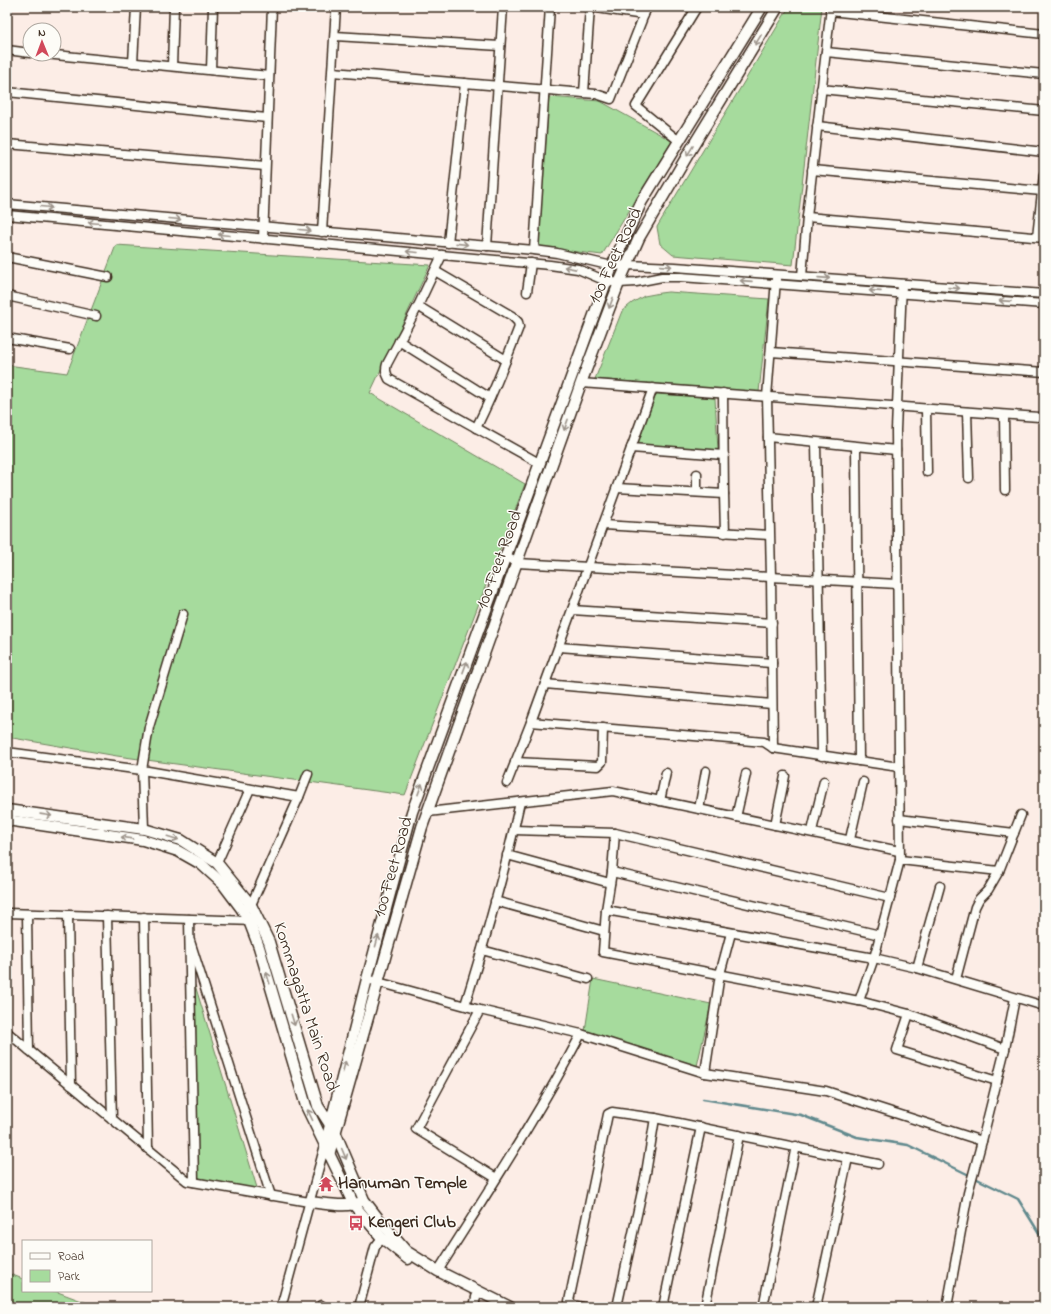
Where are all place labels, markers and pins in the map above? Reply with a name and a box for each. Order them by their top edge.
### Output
place label: Hanuman Temple [338,1171,468,1197]
temple icon: Hanuman Temple [317,1175,335,1193]
place label: Kengeri Club [368,1210,456,1237]
bus stop icon: Kengeri Club [347,1214,365,1232]

